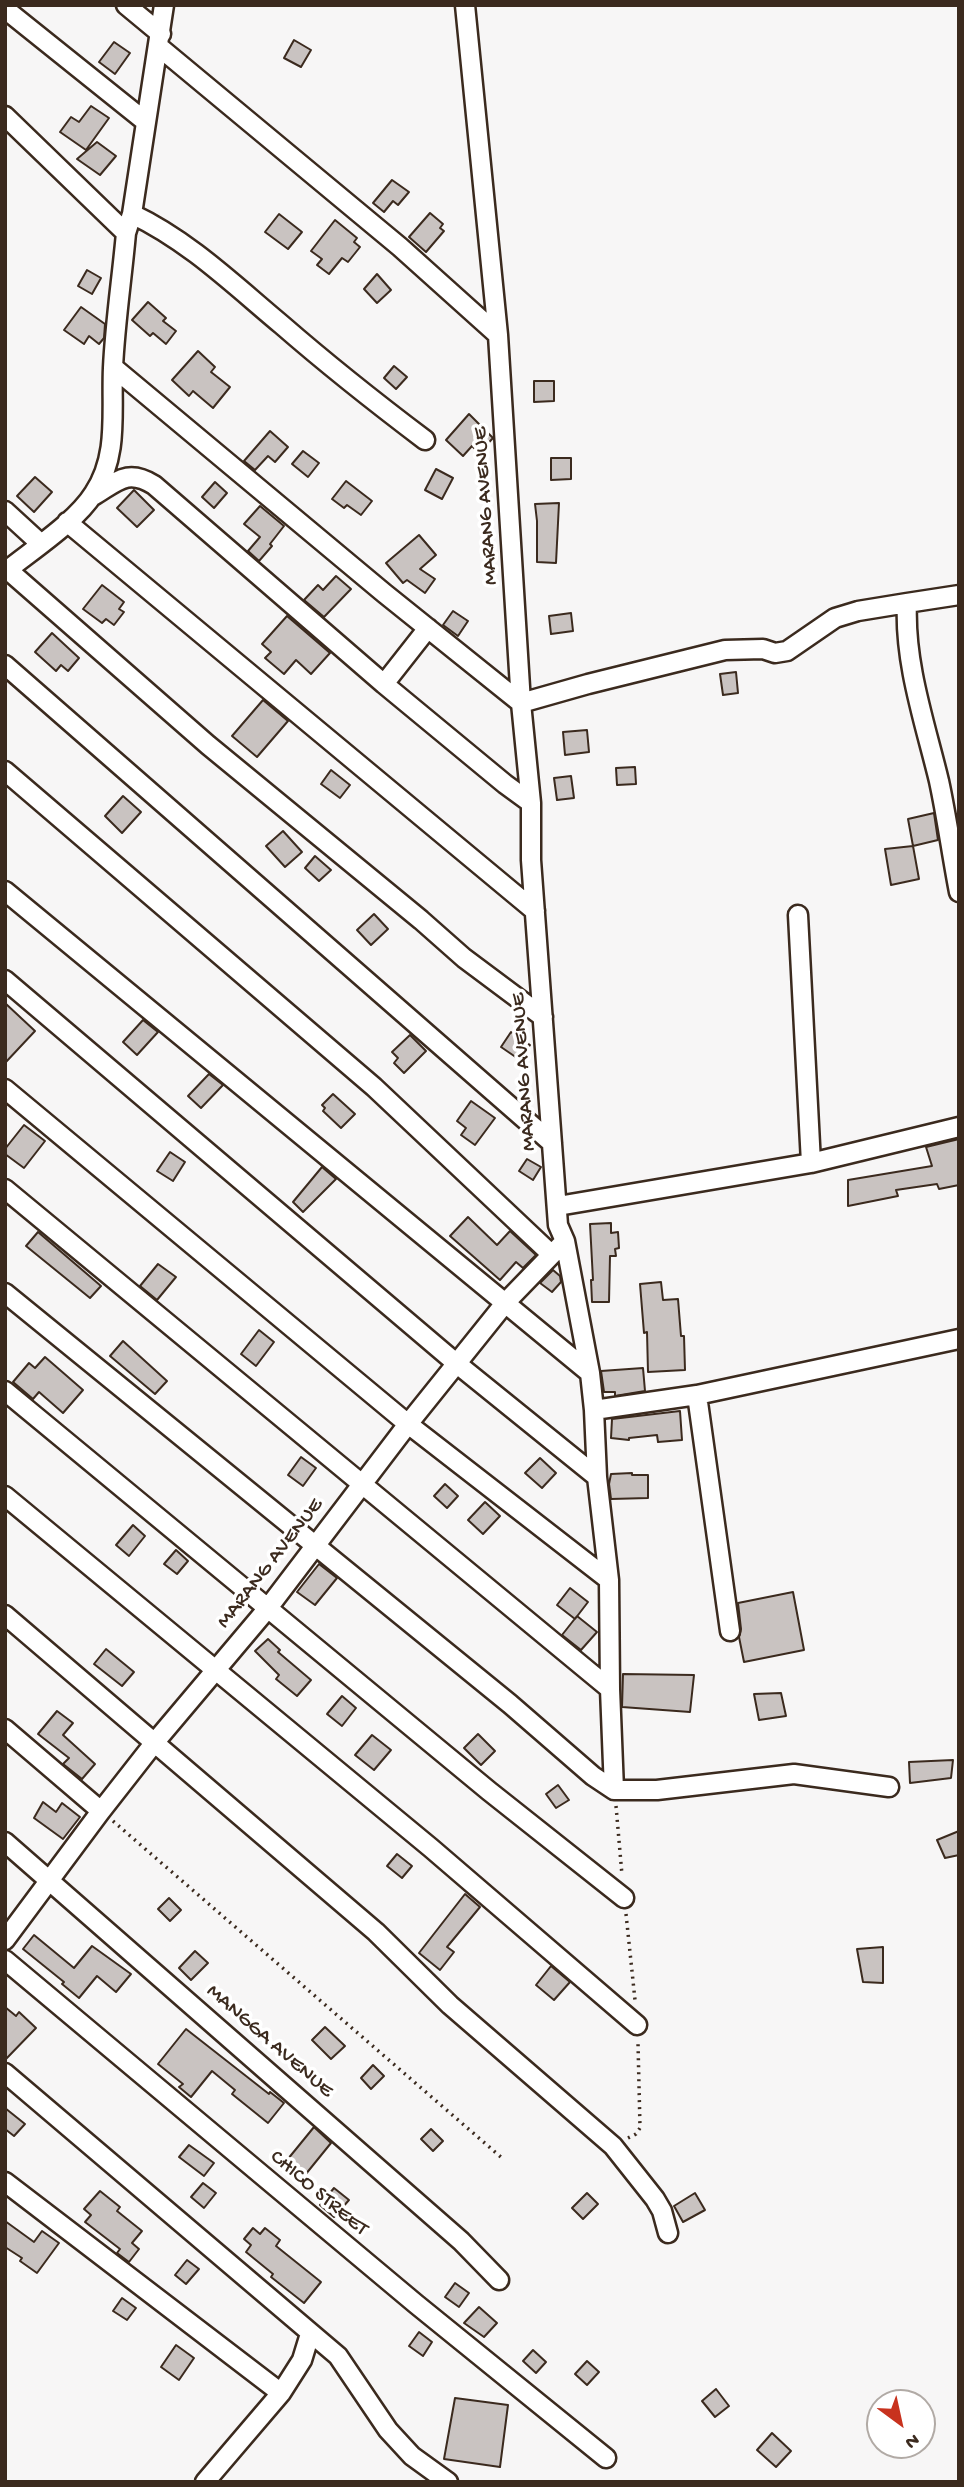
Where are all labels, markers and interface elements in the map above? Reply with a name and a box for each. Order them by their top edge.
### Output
street label: MARANG AVENUE [469,426,505,586]
street label: MARANG AVENUE [507,992,543,1152]
street label: MARANG AVENUE [212,1494,330,1634]
street label: MANGGA AVENUE [200,1980,338,2104]
street label: CHICO STREET [264,2146,372,2242]
north arrow [866,2389,936,2459]
text: N [900,2427,923,2453]

